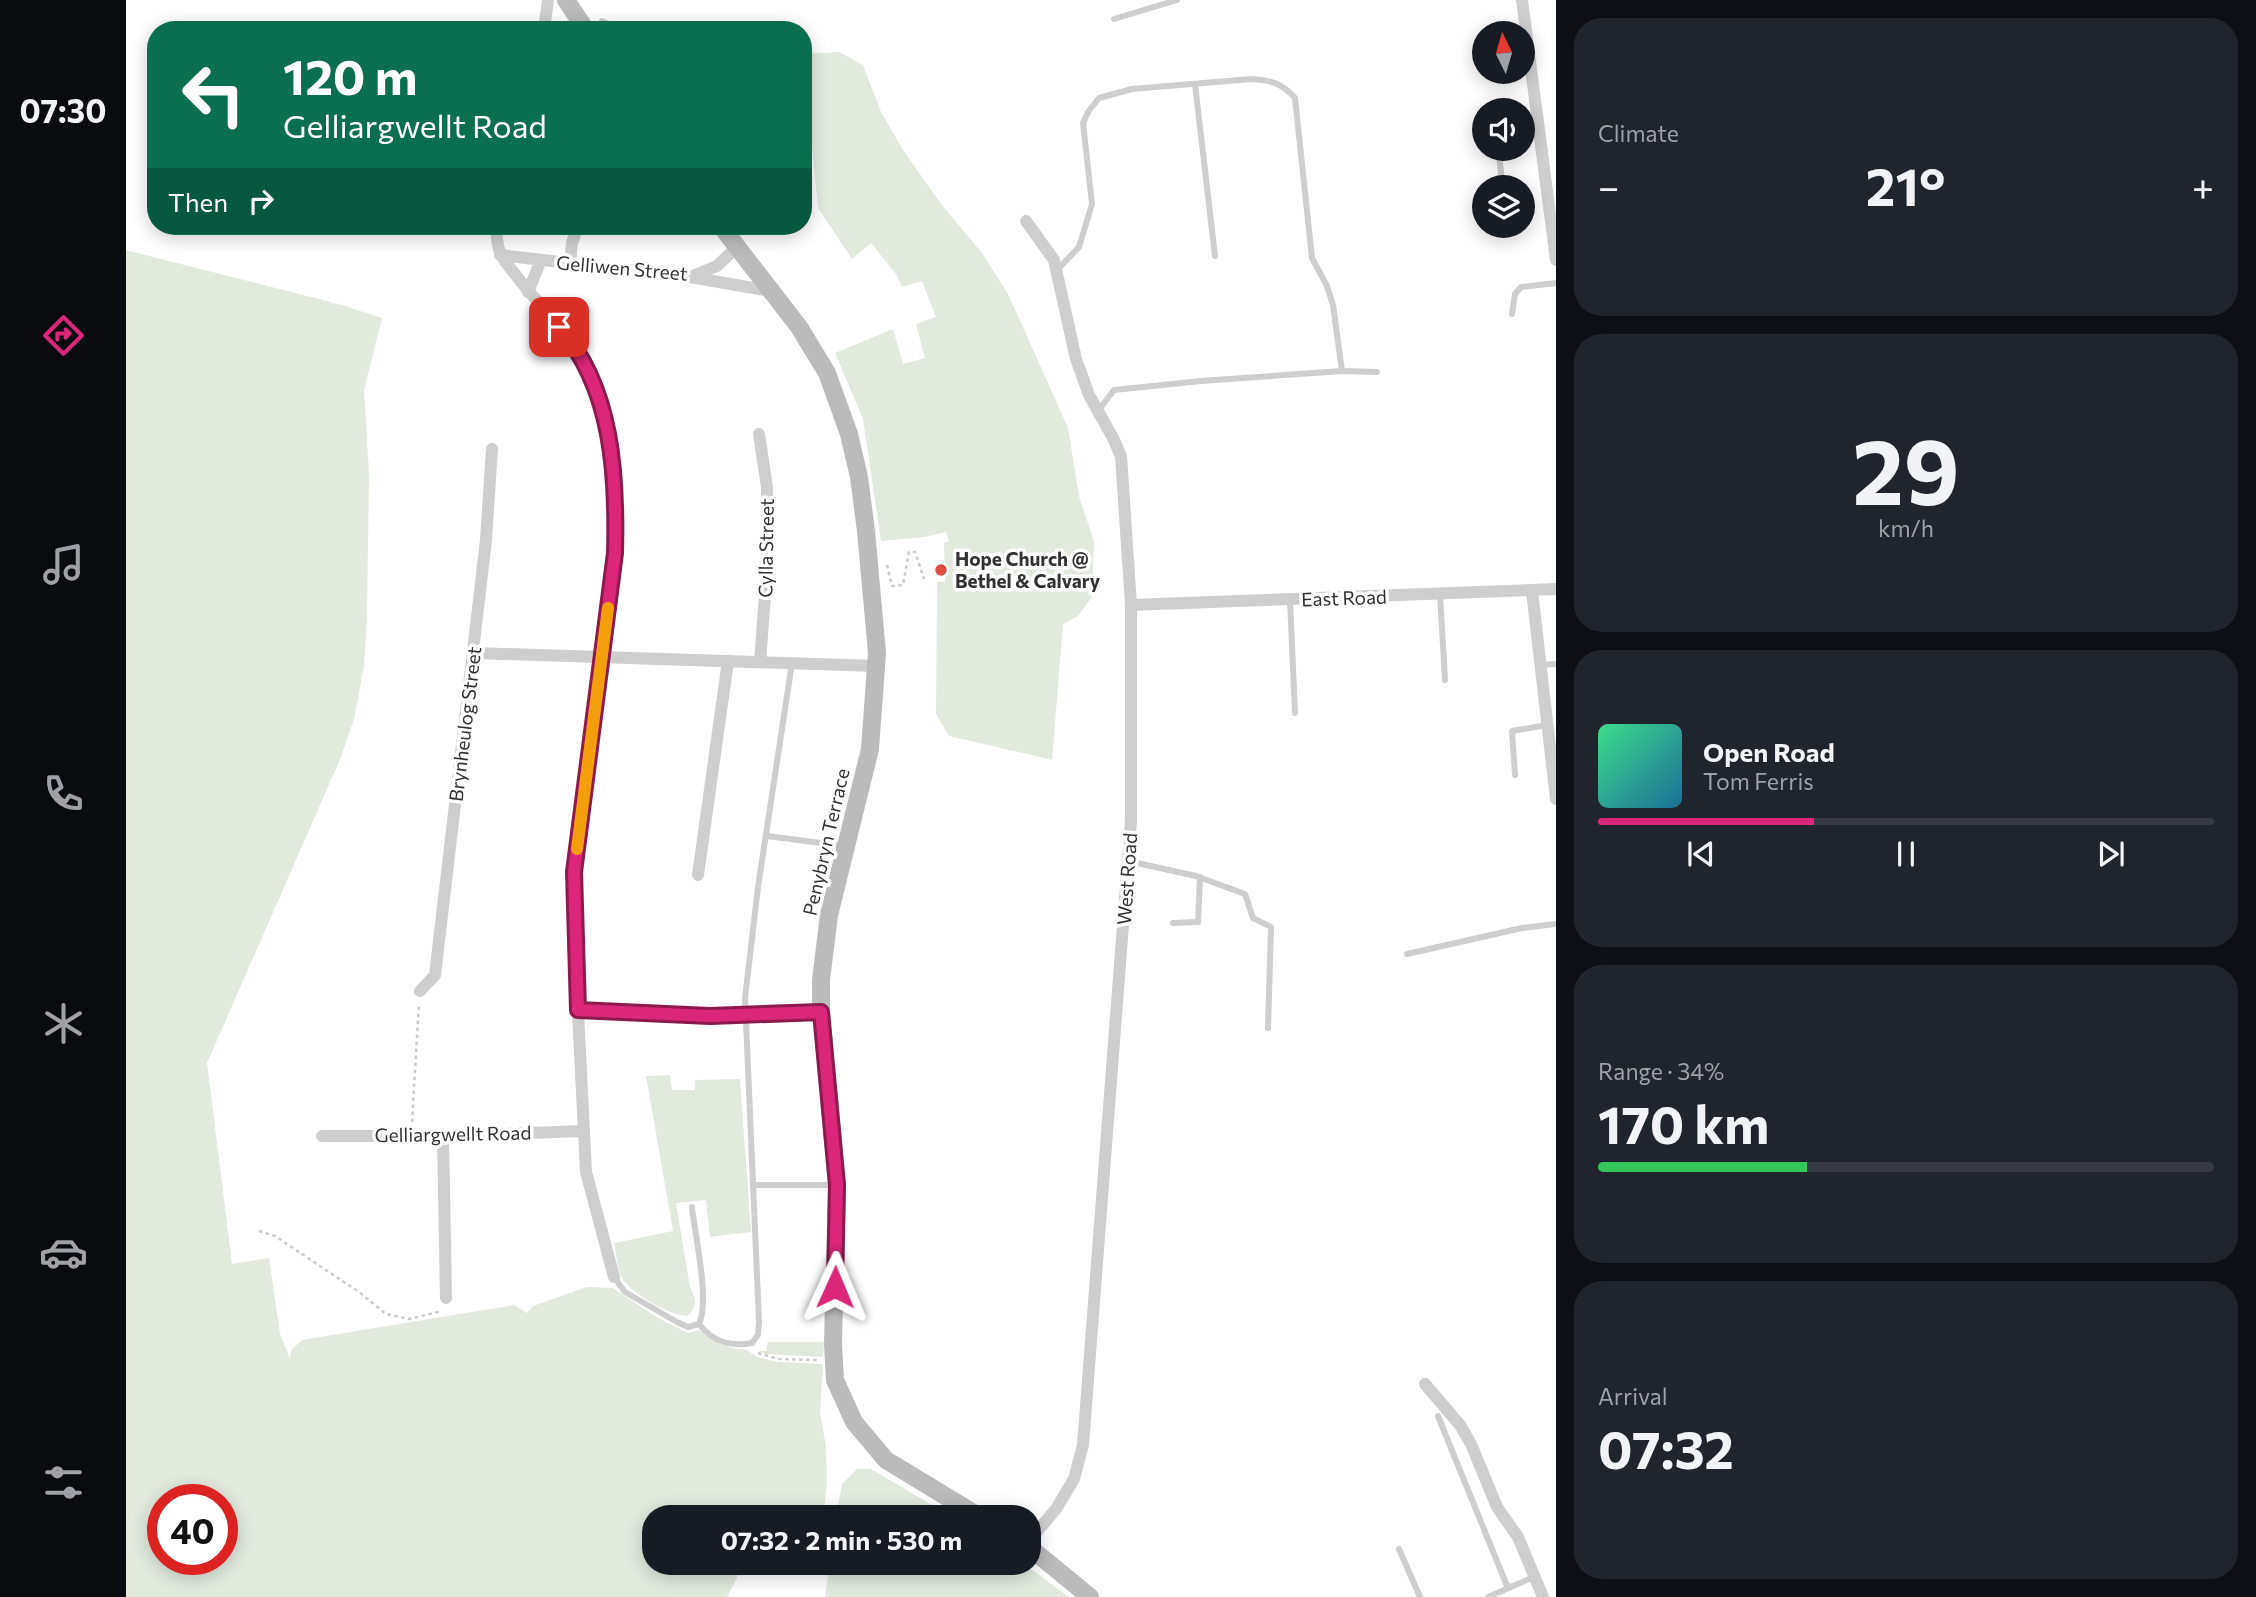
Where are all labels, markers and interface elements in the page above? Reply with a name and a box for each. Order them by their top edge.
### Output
north arrow [1472,21,1535,84]
map controls [1472,21,1535,238]
text: 120 m [283,45,417,105]
icon: left [168,49,259,140]
text: 07:30 [20,90,106,130]
button: sound [1472,98,1535,161]
text: Gelliargwellt Road [283,105,547,145]
text: Climate [1598,119,1679,147]
text: 21° [1866,153,1945,217]
text: − [1598,162,1620,209]
text: + [2192,162,2214,209]
button: layers [1472,175,1535,238]
icon: right [242,182,280,220]
text: Then [168,186,228,217]
street label: Gelliwen Street [555,250,689,285]
pin [529,297,589,357]
icon: arrive [540,308,578,346]
icon: directions [39,311,88,360]
text: 29 [1852,412,1960,524]
street label: Cylla Street [753,498,778,598]
text: km/h [1878,514,1934,542]
icon: music [39,540,88,589]
place label: Hope Church @ Bethel & Calvary [955,547,1101,592]
marker: Hope Church @ Bethel & Calvary [933,562,949,578]
street label: East Road [1301,585,1387,610]
street label: Brynheulog Street [444,645,485,803]
text: Open Road [1703,736,1835,767]
street label: Penybryn Terrace [797,766,854,918]
text: Tom Ferris [1703,767,1814,795]
icon: phone [39,769,88,818]
street label: West Road [1112,832,1141,926]
icon: previous [1682,835,1720,873]
icon: pause [1887,835,1925,873]
icon: next [2092,835,2130,873]
icon: climate [39,999,88,1048]
text: Range · 34% [1598,1057,1724,1085]
text: 170 km [1598,1091,1770,1155]
street label: Gelliargwellt Road [374,1121,532,1146]
icon: car [39,1228,88,1277]
position arrow [798,1250,872,1324]
text: Arrival [1598,1382,1668,1410]
text: 07:32 [1598,1416,1734,1480]
icon: filters [39,1458,88,1507]
speed limit sign: 40 [147,1484,238,1575]
text: 07:32 · 2 min · 530 m [721,1524,962,1555]

